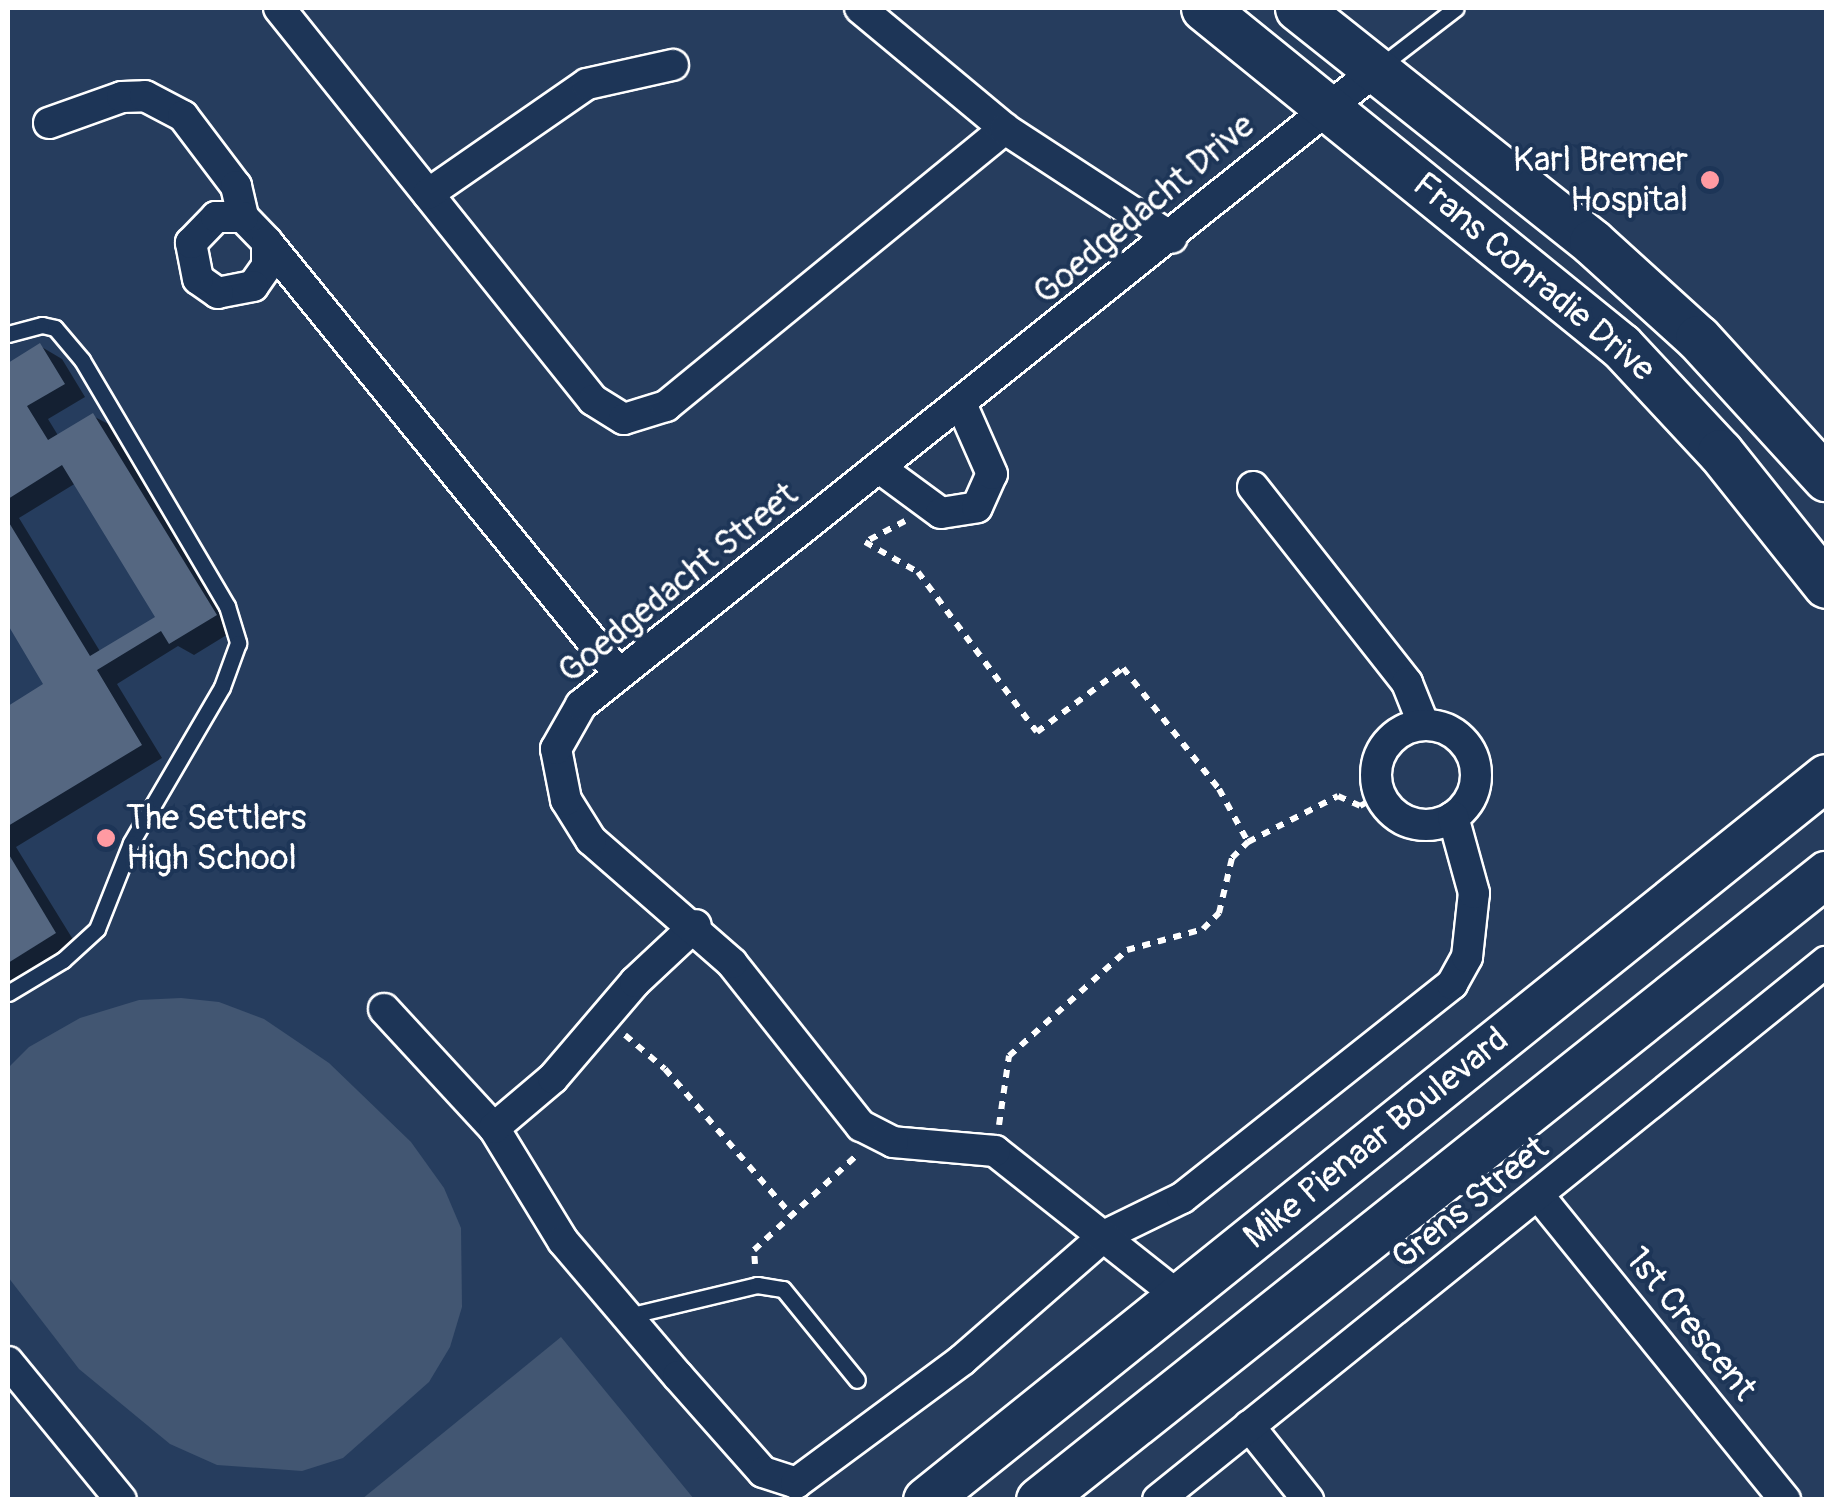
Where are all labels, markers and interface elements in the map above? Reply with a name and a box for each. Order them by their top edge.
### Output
street label: Goedgedacht Drive [1025,105,1263,313]
place label: Karl Bremer Hospital [1513,139,1688,221]
street label: Frans Conradie Drive [1405,164,1663,390]
marker: Karl Bremer Hospital [1697,167,1723,193]
street label: Goedgedacht Street [550,474,806,692]
place label: The Settlers High School [126,797,306,879]
marker: The Settlers High School [95,827,117,849]
street label: Mike Pienaar Boulevard [1235,1018,1517,1258]
street label: Grens Street [1383,1127,1557,1279]
street label: 1st Crescent [1616,1239,1766,1409]

